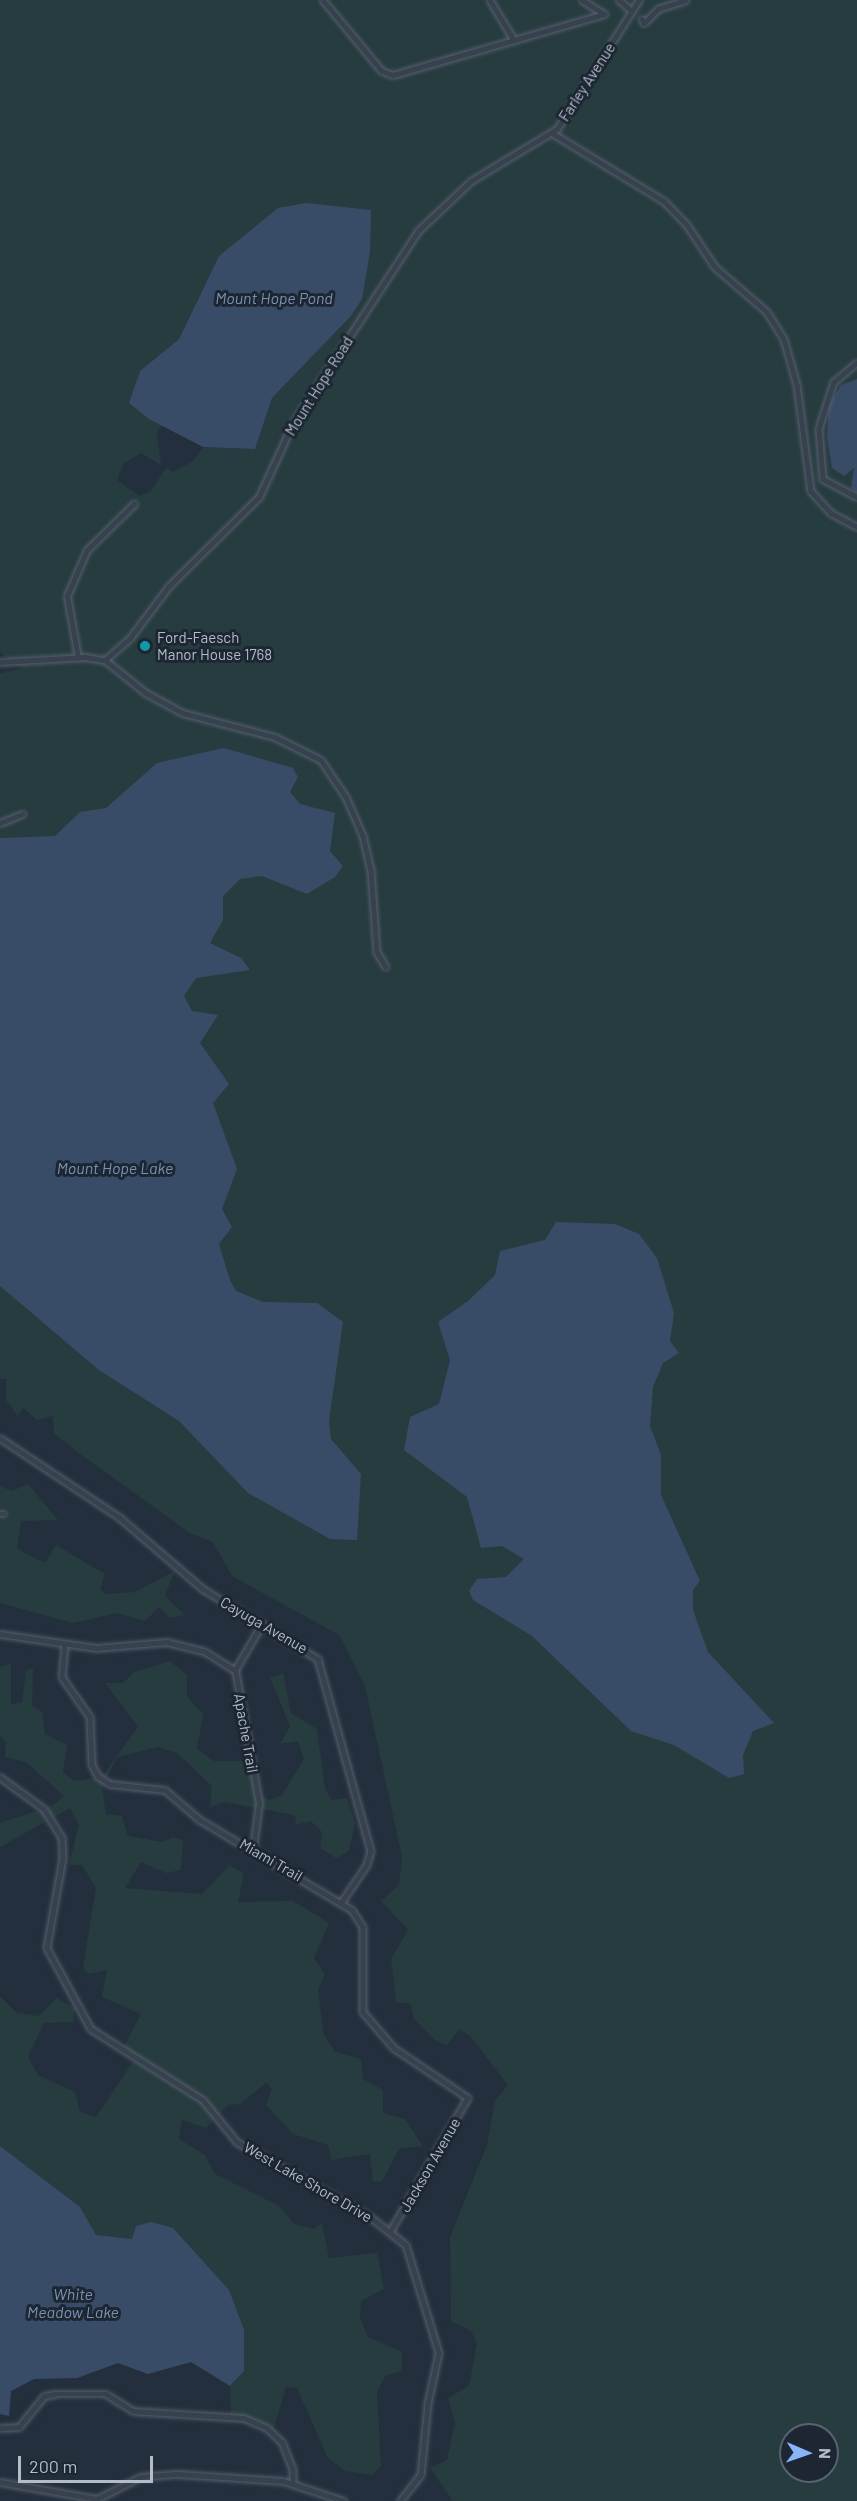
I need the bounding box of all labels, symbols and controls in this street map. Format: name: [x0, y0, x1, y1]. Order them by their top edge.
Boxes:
street label: Farley Avenue: [555, 39, 619, 125]
water label: Mount Hope Pond: [215, 288, 333, 308]
street label: Mount Hope Road: [281, 333, 357, 439]
place label: Ford-Faesch Manor House 1768: [157, 628, 272, 663]
marker: Ford-Faesch Manor House 1768: [138, 639, 152, 653]
water label: Mount Hope Lake: [57, 1158, 173, 1178]
street label: Cayuga Avenue: [217, 1593, 311, 1657]
street label: Apache Trail: [230, 1692, 262, 1774]
street label: Miami Trail: [236, 1835, 306, 1885]
street label: Jackson Avenue: [396, 2115, 464, 2215]
street label: West Lake Shore Drive: [241, 2138, 375, 2226]
water label: White Meadow Lake: [27, 2284, 119, 2322]
north arrow: [779, 2423, 839, 2483]
scale bar: [21, 2444, 156, 2482]
text: N: [816, 2448, 835, 2459]
text: 200 m: [29, 2455, 77, 2477]

